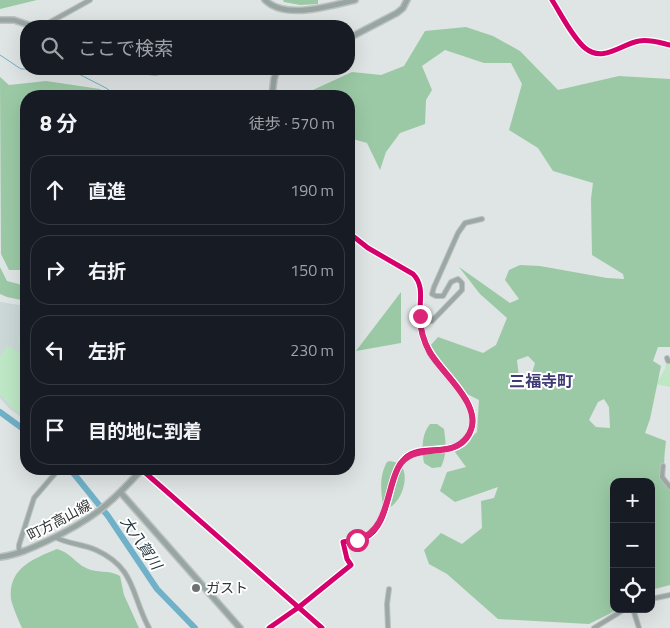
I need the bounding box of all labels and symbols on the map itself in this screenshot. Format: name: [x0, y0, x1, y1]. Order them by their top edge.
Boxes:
route end: [409, 305, 432, 328]
district label: 三福寺町: [509, 369, 573, 393]
street label: 町方高山線: [23, 494, 95, 545]
water label: 大八賀川: [115, 511, 169, 576]
route start: [346, 529, 369, 552]
place label: ガスト: [206, 577, 248, 598]
marker: ガスト: [190, 582, 202, 594]

